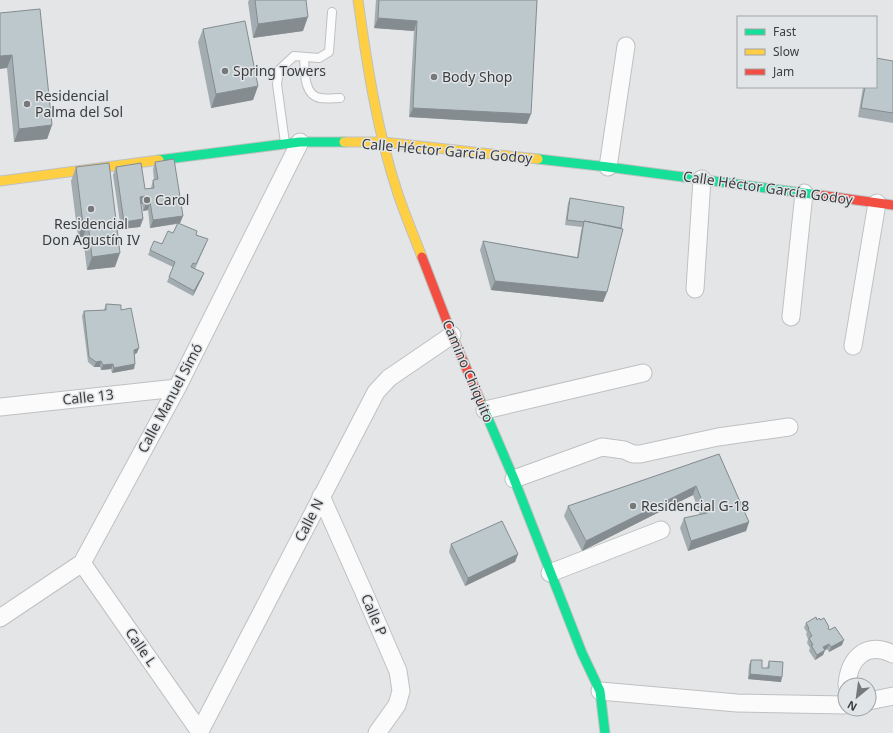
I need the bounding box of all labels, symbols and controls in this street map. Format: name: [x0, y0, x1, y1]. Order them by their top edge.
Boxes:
legend: [737, 16, 877, 88]
text: Fast: [773, 23, 797, 40]
text: Slow: [773, 43, 800, 60]
place label: Spring Towers: [233, 61, 326, 80]
text: Jam: [772, 63, 794, 80]
marker: Spring Towers: [220, 66, 230, 76]
place label: Body Shop: [442, 67, 512, 86]
marker: Body Shop: [429, 72, 439, 82]
place label: Residencial Palma del Sol: [35, 86, 123, 121]
marker: Residencial Palma del Sol: [22, 99, 32, 109]
street label: Calle Héctor García Godoy: [361, 134, 534, 168]
street label: Calle Héctor García Godoy: [682, 166, 855, 209]
place label: Carol: [155, 190, 189, 209]
marker: Carol: [142, 195, 152, 205]
marker: Residencial Don Agustín IV: [86, 204, 96, 214]
place label: Residencial Don Agustín IV: [42, 214, 141, 249]
street label: Camino Chiquito: [438, 317, 499, 425]
street label: Calle Manuel Simó: [133, 340, 206, 456]
street label: Calle 13: [61, 384, 115, 409]
street label: Calle N: [290, 495, 327, 545]
place label: Residencial G-18: [641, 496, 749, 515]
marker: Residencial G-18: [628, 501, 638, 511]
street label: Calle P: [357, 591, 392, 639]
street label: Calle L: [121, 624, 161, 670]
north arrow: [837, 677, 877, 717]
text: N: [844, 697, 859, 715]

